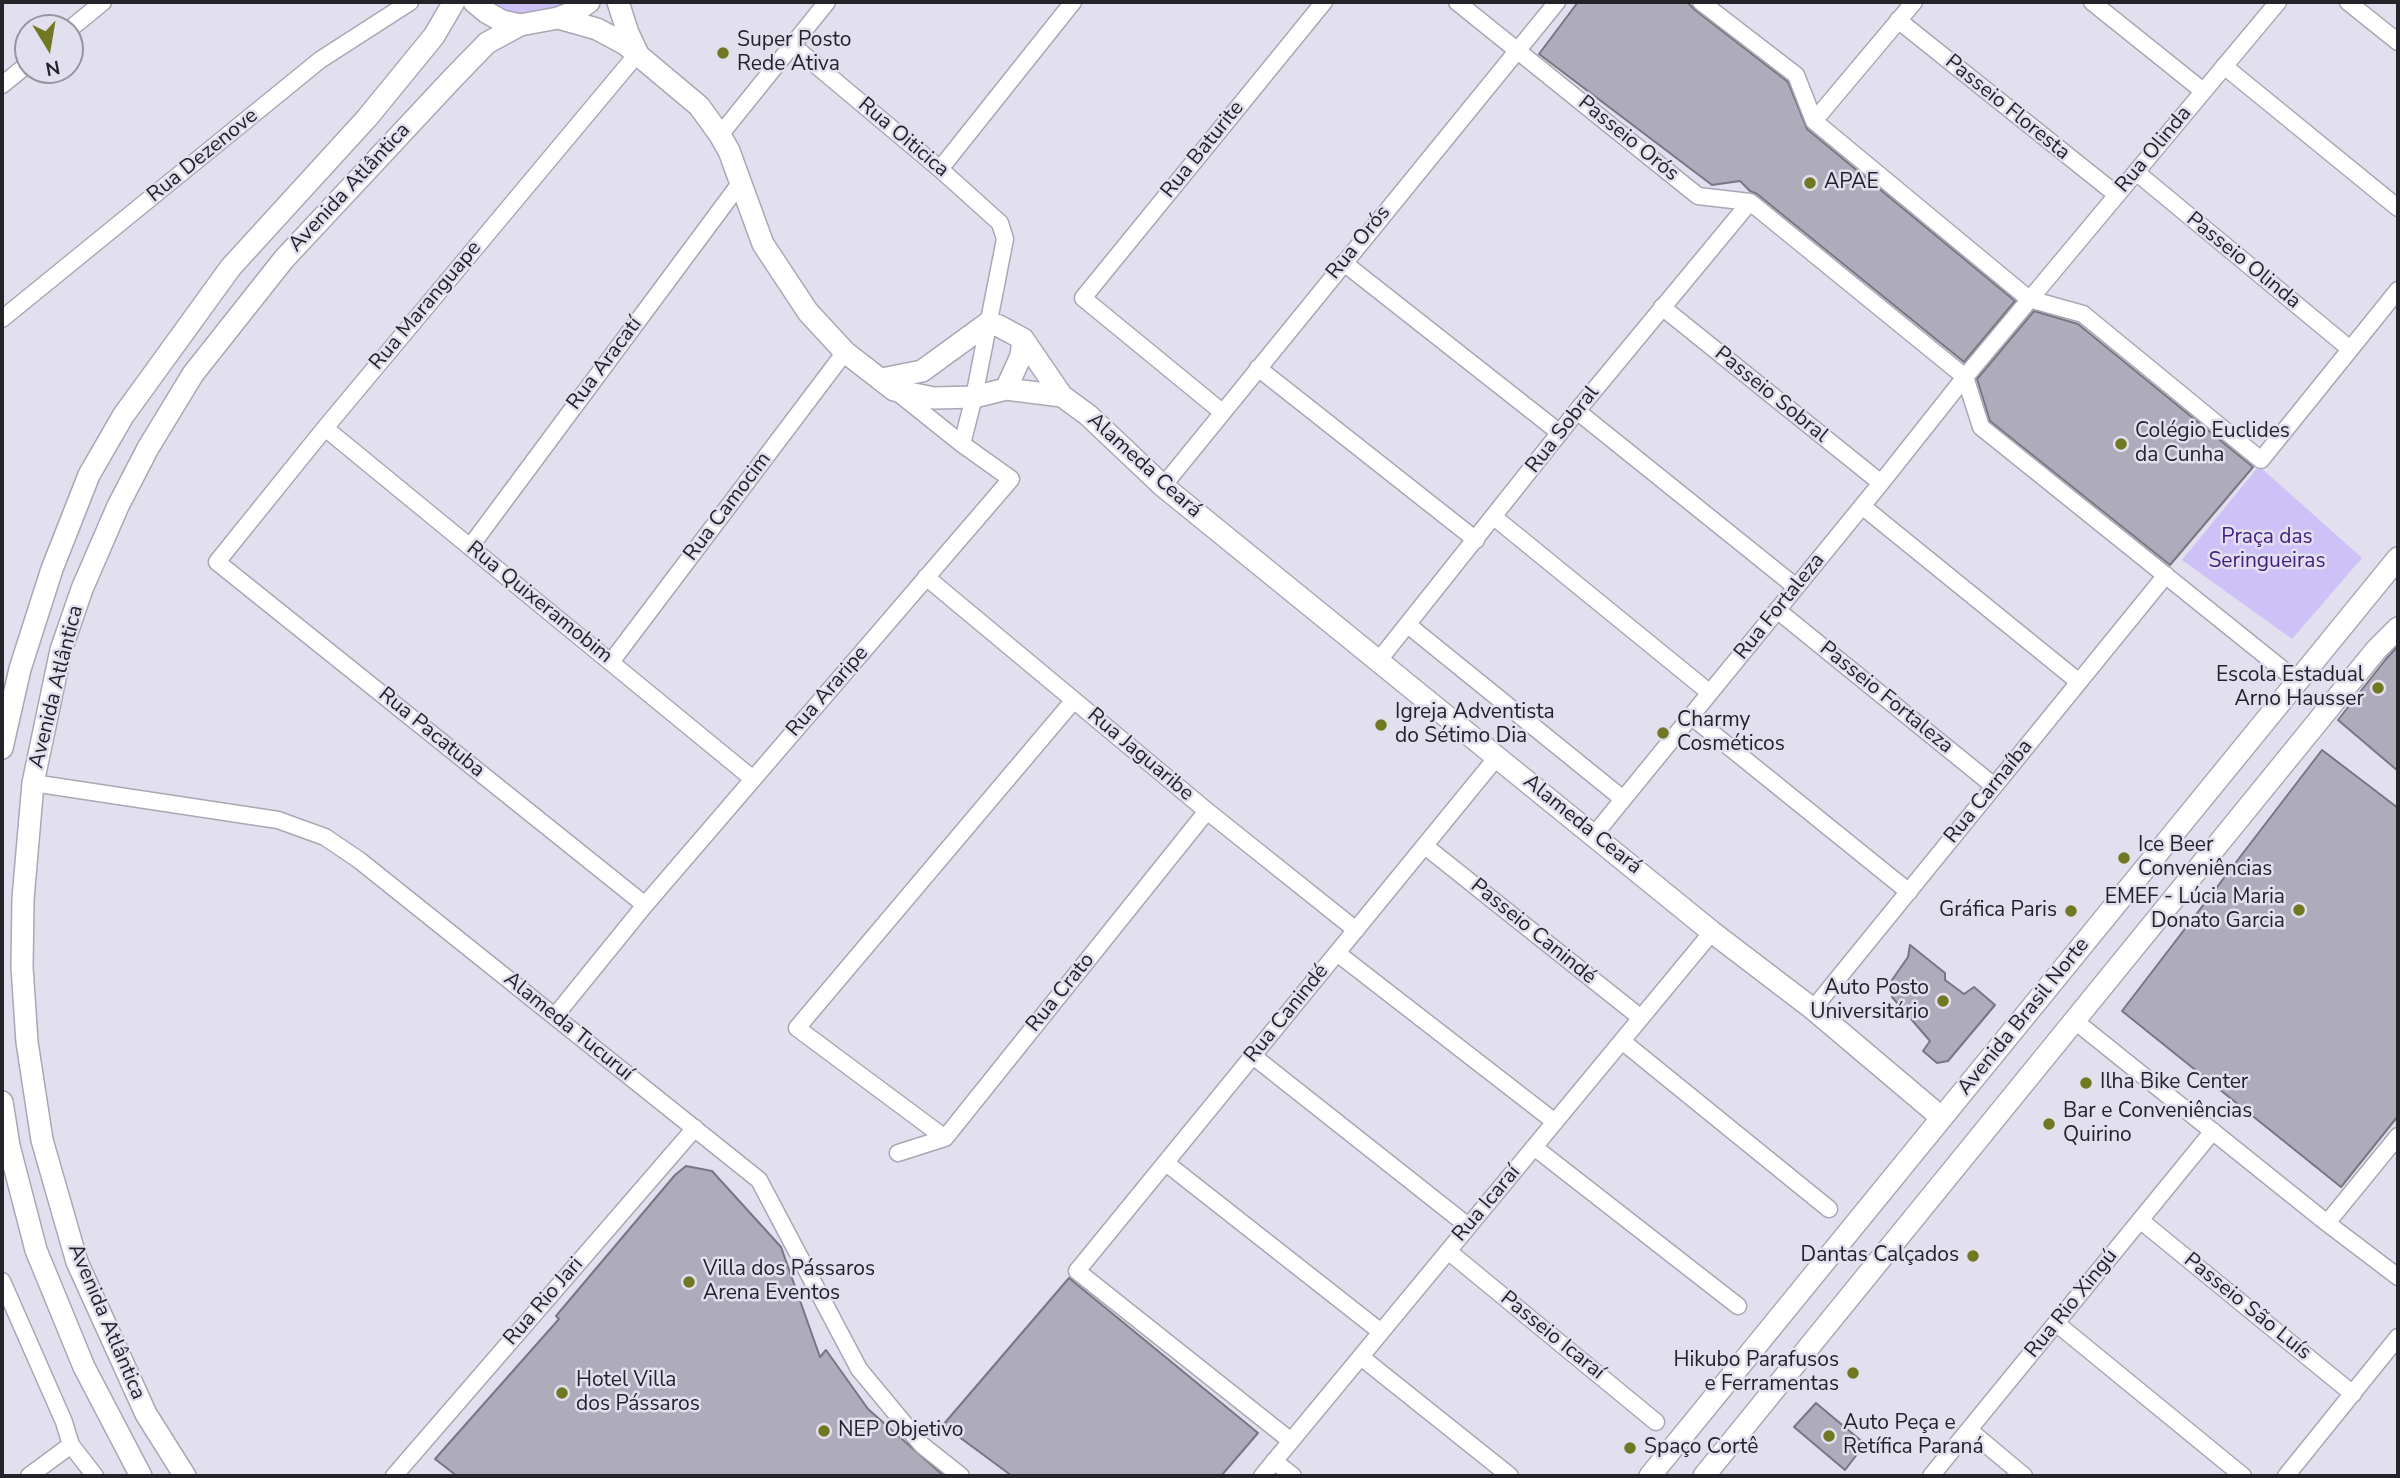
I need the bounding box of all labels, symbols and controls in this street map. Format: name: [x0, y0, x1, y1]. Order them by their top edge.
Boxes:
north arrow: [14, 14, 84, 84]
place label: Super Posto Rede Ativa: [737, 28, 851, 78]
marker: Super Posto Rede Ativa: [715, 45, 731, 61]
street label: Passeio Floresta: [1939, 50, 2075, 166]
text: N: [43, 54, 62, 82]
street label: Passeio Orós: [1572, 91, 1684, 187]
street label: Rua Oiticica: [852, 93, 954, 183]
street label: Rua Baturite: [1156, 96, 1250, 204]
street label: Rua Olinda: [2111, 102, 2197, 198]
street label: Rua Dezenove: [143, 104, 263, 208]
street label: Avenida Atlântica: [284, 118, 416, 258]
place label: APAE: [1824, 170, 1879, 196]
marker: APAE: [1802, 175, 1818, 191]
street label: Rua Orós: [1322, 201, 1396, 285]
street label: Passeio Olinda: [2181, 207, 2305, 315]
street label: Rua Maranguape: [365, 236, 487, 376]
street label: Rua Aracatí: [562, 313, 648, 415]
street label: Passeio Sobral: [1709, 342, 1833, 448]
street label: Rua Sobral: [1521, 381, 1605, 479]
street label: Alameda Ceará: [1082, 408, 1206, 524]
place label: Colégio Euclides da Cunha: [2135, 419, 2290, 469]
marker: Colégio Euclides da Cunha: [2113, 436, 2129, 452]
street label: Rua Camocim: [679, 448, 777, 566]
park label: Praça das Seringueiras: [2208, 525, 2326, 575]
street label: Rua Quixeramobim: [461, 536, 617, 670]
street label: Rua Fortaleza: [1729, 549, 1831, 665]
street label: Avenida Atlântica: [25, 603, 89, 771]
street label: Passeio Fortaleza: [1814, 636, 1958, 760]
street label: Rua Araripe: [782, 641, 874, 743]
place label: Escola Estadual Arno Hausser: [2216, 663, 2364, 713]
marker: Escola Estadual Arno Hausser: [2370, 680, 2386, 696]
street label: Rua Pacatuba: [373, 682, 489, 784]
place label: Igreja Adventista do Sétimo Dia: [1395, 700, 1555, 750]
street label: Rua Jaguaribe: [1082, 703, 1198, 807]
place label: Charmy Cosméticos: [1677, 708, 1785, 758]
marker: Igreja Adventista do Sétimo Dia: [1373, 717, 1389, 733]
marker: Charmy Cosméticos: [1655, 725, 1671, 741]
street label: Rua Carnaíba: [1939, 735, 2039, 849]
street label: Alameda Ceará: [1518, 770, 1646, 880]
place label: Ice Beer Conveniências: [2138, 833, 2272, 883]
marker: Ice Beer Conveniências: [2116, 850, 2132, 866]
street label: Passeio Canindé: [1465, 874, 1601, 990]
place label: EMEF - Lúcia Maria Donato Garcia: [2105, 885, 2285, 935]
place label: Gráfica Paris: [1939, 898, 2057, 924]
marker: EMEF - Lúcia Maria Donato Garcia: [2291, 902, 2307, 918]
marker: Gráfica Paris: [2063, 903, 2079, 919]
street label: Avenida Brasil Norte: [1953, 933, 2095, 1101]
street label: Rua Crato: [1022, 949, 1100, 1037]
street label: Rua Canindé: [1240, 960, 1334, 1068]
street label: Alameda Tucuruí: [498, 967, 638, 1087]
place label: Auto Posto Universitário: [1810, 976, 1929, 1026]
marker: Auto Posto Universitário: [1935, 993, 1951, 1009]
place label: Ilha Bike Center: [2100, 1070, 2248, 1096]
marker: Ilha Bike Center: [2078, 1075, 2094, 1091]
place label: Bar e Conveniências Quirino: [2063, 1099, 2252, 1149]
marker: Bar e Conveniências Quirino: [2041, 1116, 2057, 1132]
street label: Rua Icaraí: [1448, 1161, 1526, 1247]
street label: Avenida Atlântica: [62, 1240, 150, 1404]
place label: Dantas Calçados: [1801, 1243, 1959, 1269]
street label: Rua Rio Xingú: [2020, 1244, 2124, 1364]
marker: Dantas Calçados: [1965, 1248, 1981, 1264]
street label: Passeio São Luís: [2178, 1248, 2316, 1366]
street label: Rua Rio Jari: [499, 1253, 589, 1351]
place label: Villa dos Pássaros Arena Eventos: [703, 1257, 875, 1307]
marker: Villa dos Pássaros Arena Eventos: [681, 1274, 697, 1290]
street label: Passeio Icaraí: [1495, 1286, 1609, 1386]
place label: Hikubo Parafusos e Ferramentas: [1673, 1348, 1839, 1398]
marker: Hikubo Parafusos e Ferramentas: [1845, 1365, 1861, 1381]
place label: Hotel Villa dos Pássaros: [576, 1368, 700, 1418]
marker: Hotel Villa dos Pássaros: [554, 1385, 570, 1401]
place label: Auto Peça e Retífica Paraná: [1843, 1411, 1984, 1461]
place label: NEP Objetivo: [838, 1418, 964, 1444]
marker: NEP Objetivo: [816, 1423, 832, 1439]
marker: Auto Peça e Retífica Paraná: [1821, 1428, 1837, 1444]
place label: Spaço Cortê: [1644, 1435, 1758, 1461]
marker: Spaço Cortê: [1622, 1440, 1638, 1456]

